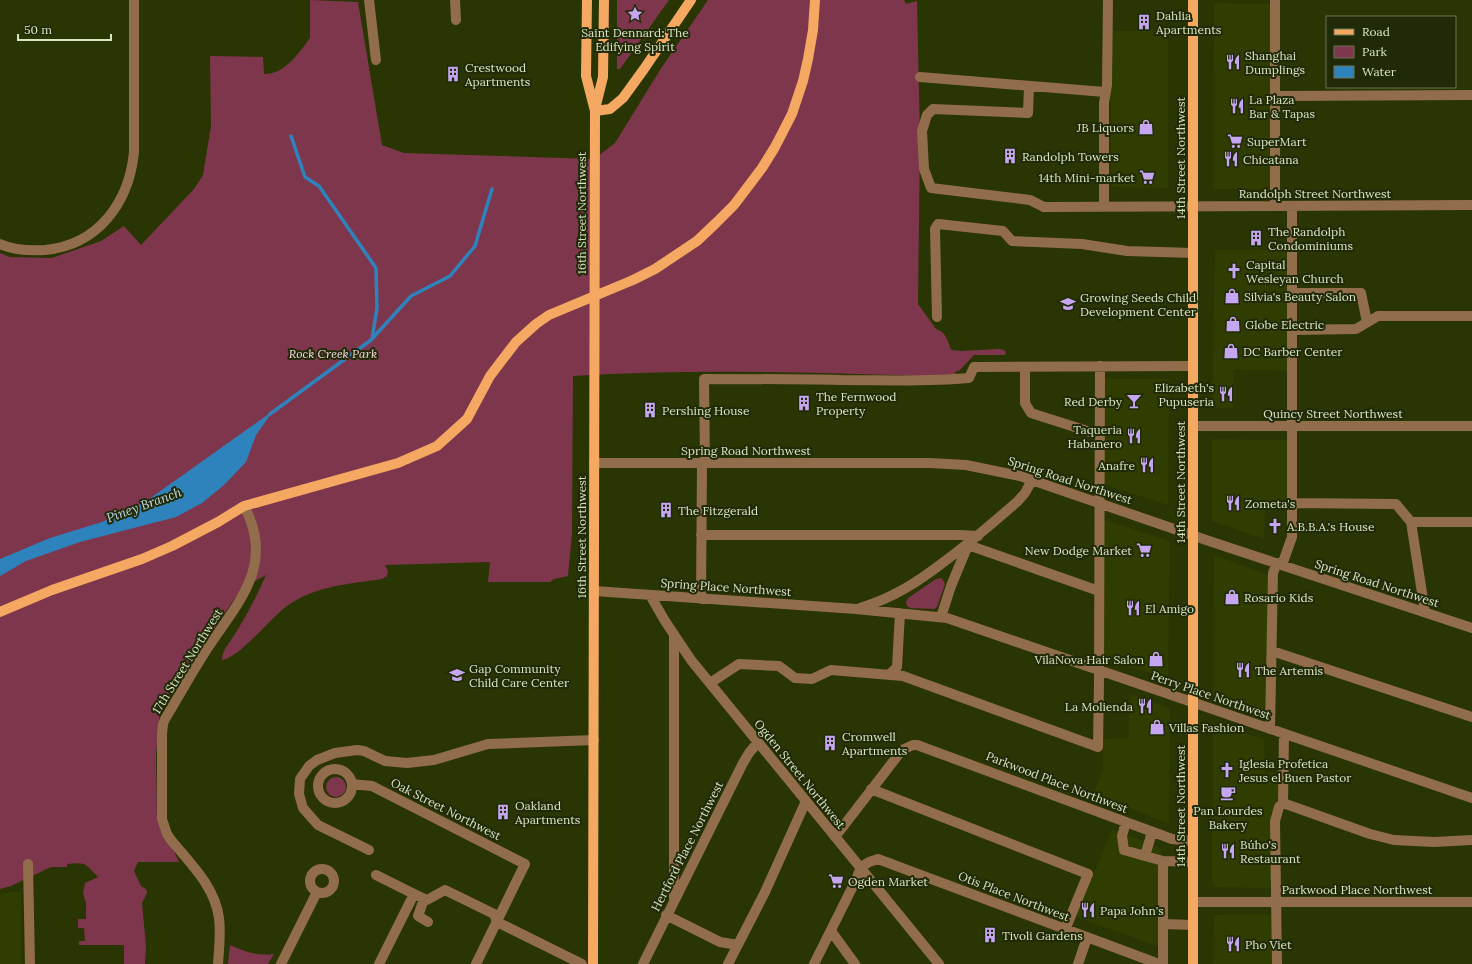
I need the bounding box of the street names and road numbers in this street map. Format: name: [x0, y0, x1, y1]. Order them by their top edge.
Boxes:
street label: 14th Street Northwest: [1173, 96, 1188, 219]
street label: 16th Street Northwest: [574, 151, 589, 274]
street label: Randolph Street Northwest: [1239, 186, 1392, 201]
street label: Quincy Street Northwest: [1263, 406, 1403, 421]
street label: 14th Street Northwest: [1173, 420, 1188, 543]
street label: Spring Road Northwest: [681, 443, 811, 458]
street label: Spring Road Northwest: [1006, 453, 1134, 507]
street label: 16th Street Northwest: [574, 475, 589, 598]
street label: Spring Road Northwest: [1313, 556, 1441, 610]
street label: Spring Place Northwest: [660, 575, 792, 599]
street label: 17th Street Northwest: [148, 605, 226, 716]
street label: Perry Place Northwest: [1149, 667, 1273, 723]
street label: Ogden Street Northwest: [751, 716, 849, 832]
street label: 14th Street Northwest: [1173, 744, 1188, 867]
street label: Parkwood Place Northwest: [984, 748, 1130, 816]
street label: Oak Street Northwest: [388, 775, 504, 843]
street label: Hertford Place Northwest: [648, 778, 727, 914]
street label: Otis Place Northwest: [956, 868, 1072, 924]
street label: Parkwood Place Northwest: [1282, 882, 1433, 897]

